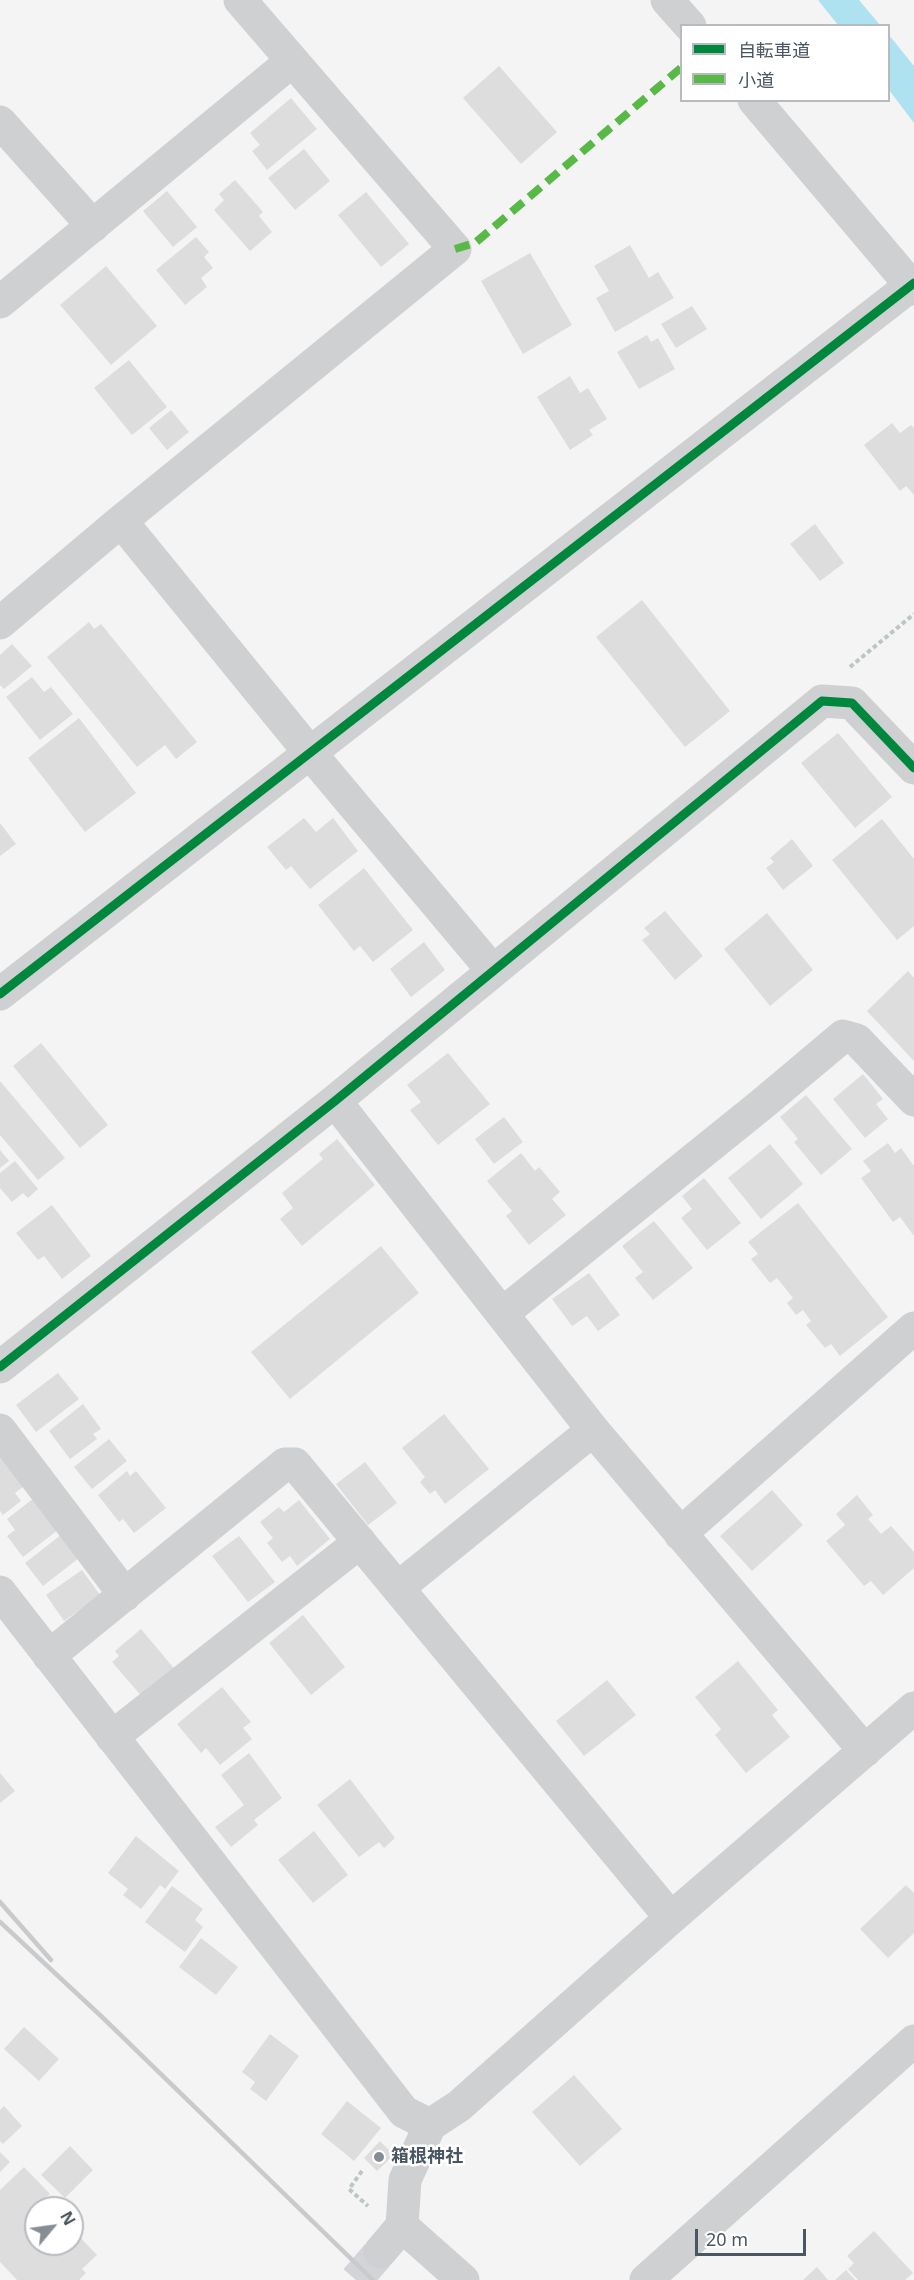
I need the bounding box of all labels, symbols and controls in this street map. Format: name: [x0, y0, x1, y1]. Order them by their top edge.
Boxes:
legend: [680, 24, 890, 102]
text: 自転車道: [738, 38, 810, 62]
text: 小道: [738, 68, 774, 92]
place label: 箱根神社: [391, 2146, 463, 2168]
marker: 箱根神社: [372, 2150, 386, 2164]
north arrow: [24, 2196, 84, 2256]
text: N: [55, 2207, 81, 2229]
scale bar: [698, 2217, 809, 2255]
text: 20 m: [706, 2227, 748, 2251]

